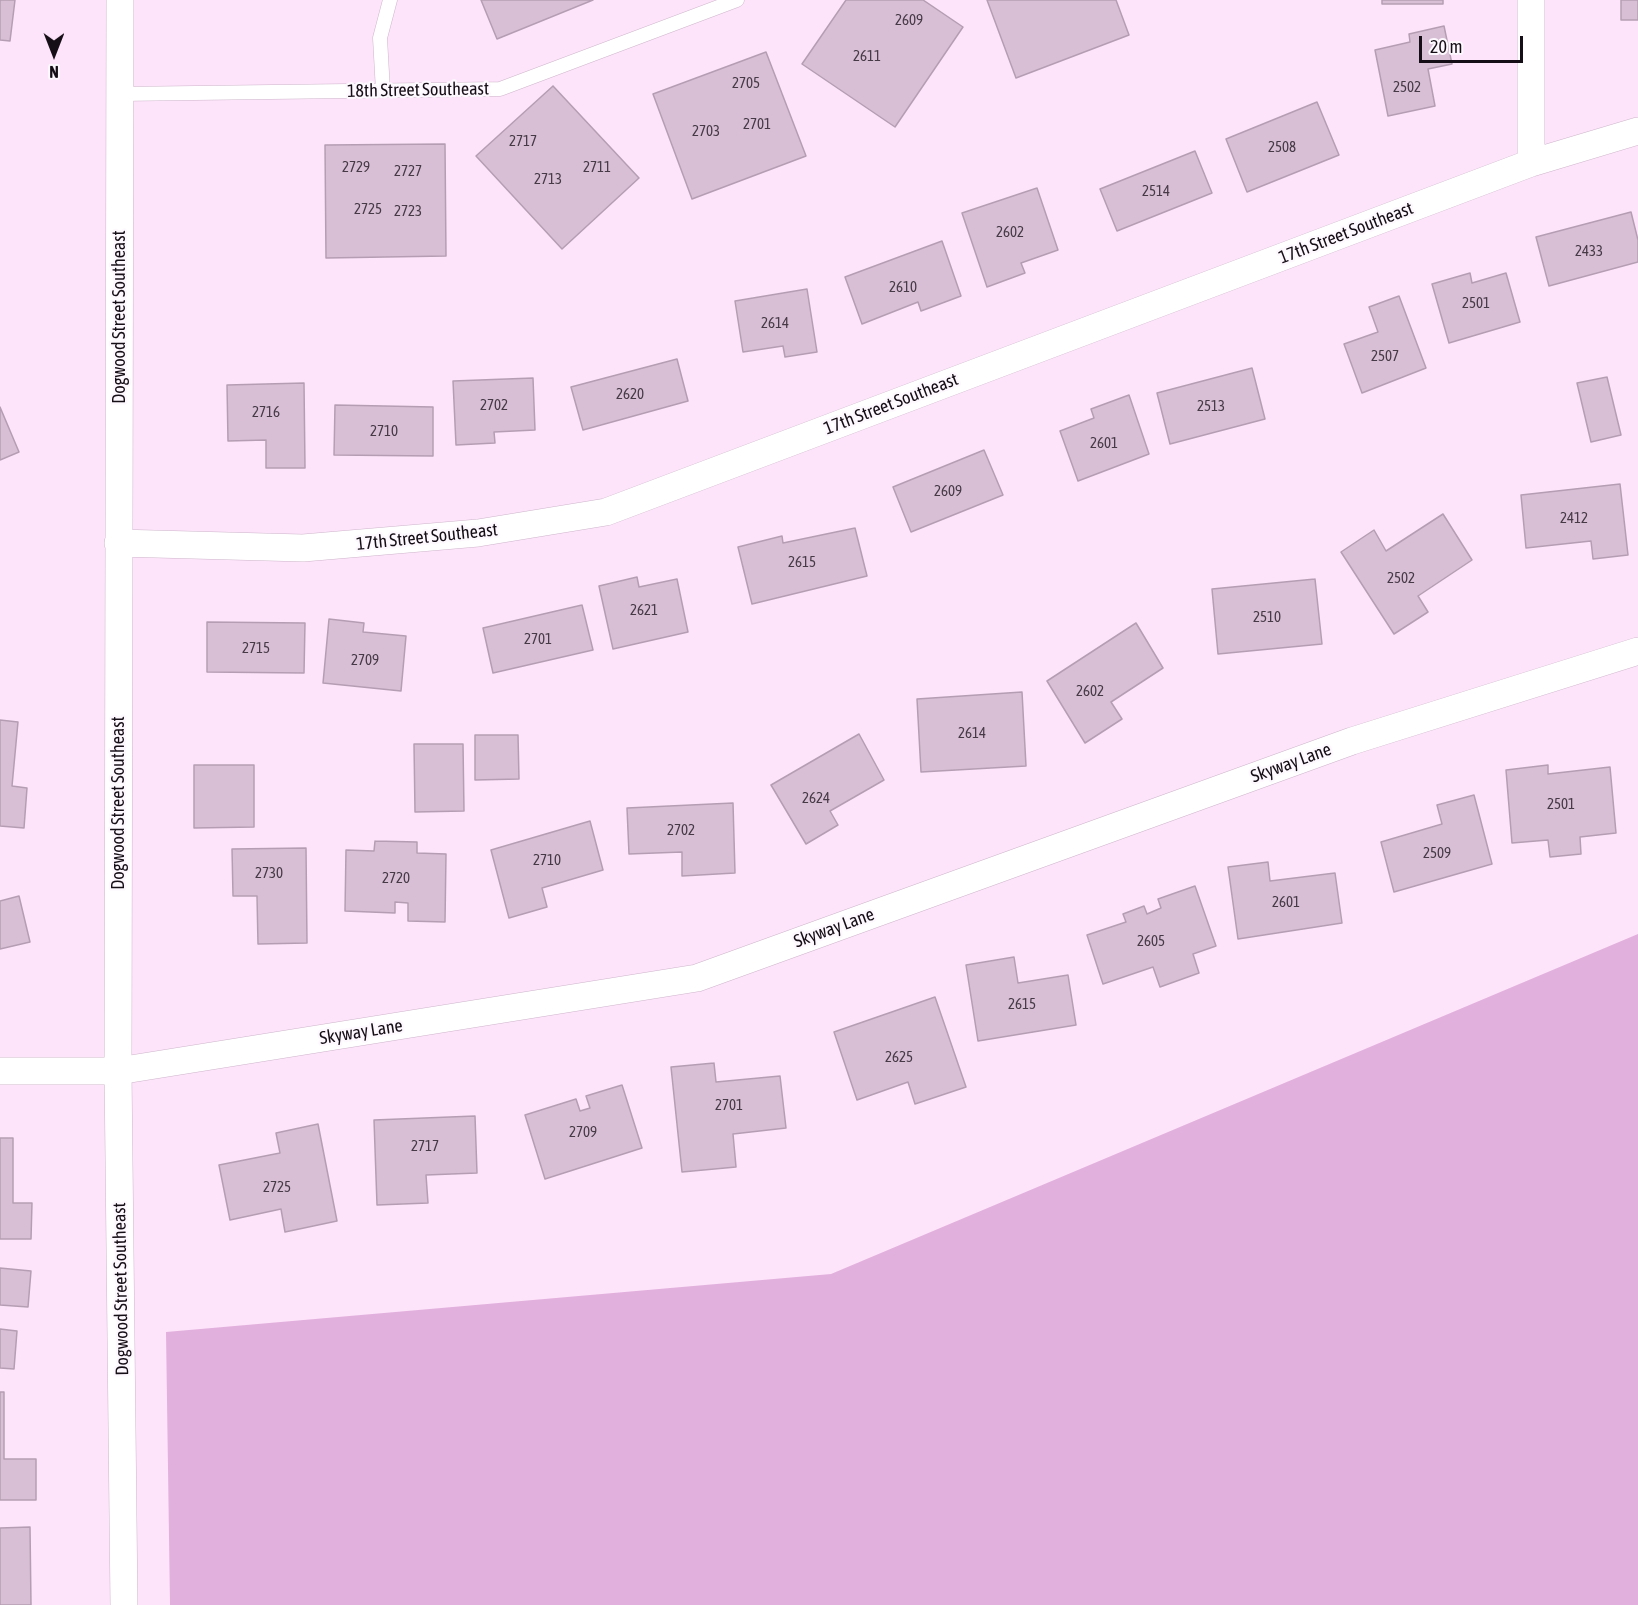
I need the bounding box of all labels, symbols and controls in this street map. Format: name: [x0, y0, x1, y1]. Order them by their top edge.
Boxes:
house number: 2609: [895, 11, 923, 29]
north arrow: [24, 24, 84, 84]
scale bar: [1422, 24, 1526, 62]
text: 20 m: [1430, 36, 1462, 57]
house number: 2611: [853, 47, 881, 65]
text: N: [49, 63, 59, 81]
house number: 2705: [732, 74, 760, 92]
street label: 18th Street Southeast: [347, 78, 489, 102]
house number: 2502: [1393, 78, 1421, 96]
house number: 2701: [743, 115, 771, 133]
house number: 2703: [692, 122, 720, 140]
house number: 2717: [509, 132, 537, 150]
house number: 2508: [1268, 138, 1296, 156]
house number: 2729: [342, 158, 370, 176]
house number: 2711: [583, 158, 611, 176]
house number: 2727: [394, 162, 422, 180]
house number: 2713: [534, 170, 562, 188]
house number: 2514: [1142, 182, 1170, 200]
street label: 17th Street Southeast: [1276, 197, 1416, 269]
house number: 2725: [354, 200, 382, 218]
house number: 2723: [394, 202, 422, 220]
house number: 2602: [996, 223, 1024, 241]
street label: Dogwood Street Southeast: [108, 230, 130, 404]
house number: 2433: [1575, 242, 1603, 260]
house number: 2610: [889, 278, 917, 296]
house number: 2501: [1462, 294, 1490, 312]
house number: 2614: [761, 314, 789, 332]
house number: 2507: [1371, 347, 1399, 365]
street label: 17th Street Southeast: [821, 368, 961, 440]
house number: 2620: [616, 385, 644, 403]
house number: 2702: [480, 396, 508, 414]
house number: 2513: [1197, 397, 1225, 415]
house number: 2716: [252, 403, 280, 421]
house number: 2710: [370, 422, 398, 440]
house number: 2601: [1090, 434, 1118, 452]
house number: 2609: [934, 482, 962, 500]
house number: 2412: [1560, 509, 1588, 527]
street label: 17th Street Southeast: [355, 519, 499, 555]
house number: 2615: [788, 553, 816, 571]
house number: 2502: [1387, 569, 1415, 587]
house number: 2621: [630, 601, 658, 619]
house number: 2510: [1253, 608, 1281, 626]
house number: 2701: [524, 630, 552, 648]
house number: 2715: [242, 639, 270, 657]
house number: 2709: [351, 651, 379, 669]
house number: 2602: [1076, 682, 1104, 700]
street label: Dogwood Street Southeast: [107, 716, 129, 890]
house number: 2614: [958, 724, 986, 742]
street label: Skyway Lane: [1248, 738, 1334, 788]
house number: 2624: [802, 789, 830, 807]
house number: 2501: [1547, 795, 1575, 813]
house number: 2702: [667, 821, 695, 839]
house number: 2509: [1423, 844, 1451, 862]
house number: 2710: [533, 851, 561, 869]
house number: 2730: [255, 864, 283, 882]
house number: 2720: [382, 869, 410, 887]
house number: 2601: [1272, 893, 1300, 911]
street label: Skyway Lane: [791, 903, 877, 953]
house number: 2605: [1137, 932, 1165, 950]
house number: 2615: [1008, 995, 1036, 1013]
street label: Skyway Lane: [318, 1015, 404, 1049]
house number: 2625: [885, 1048, 913, 1066]
house number: 2701: [715, 1096, 743, 1114]
house number: 2709: [569, 1123, 597, 1141]
house number: 2717: [411, 1137, 439, 1155]
house number: 2725: [263, 1178, 291, 1196]
street label: Dogwood Street Southeast: [109, 1202, 133, 1376]

